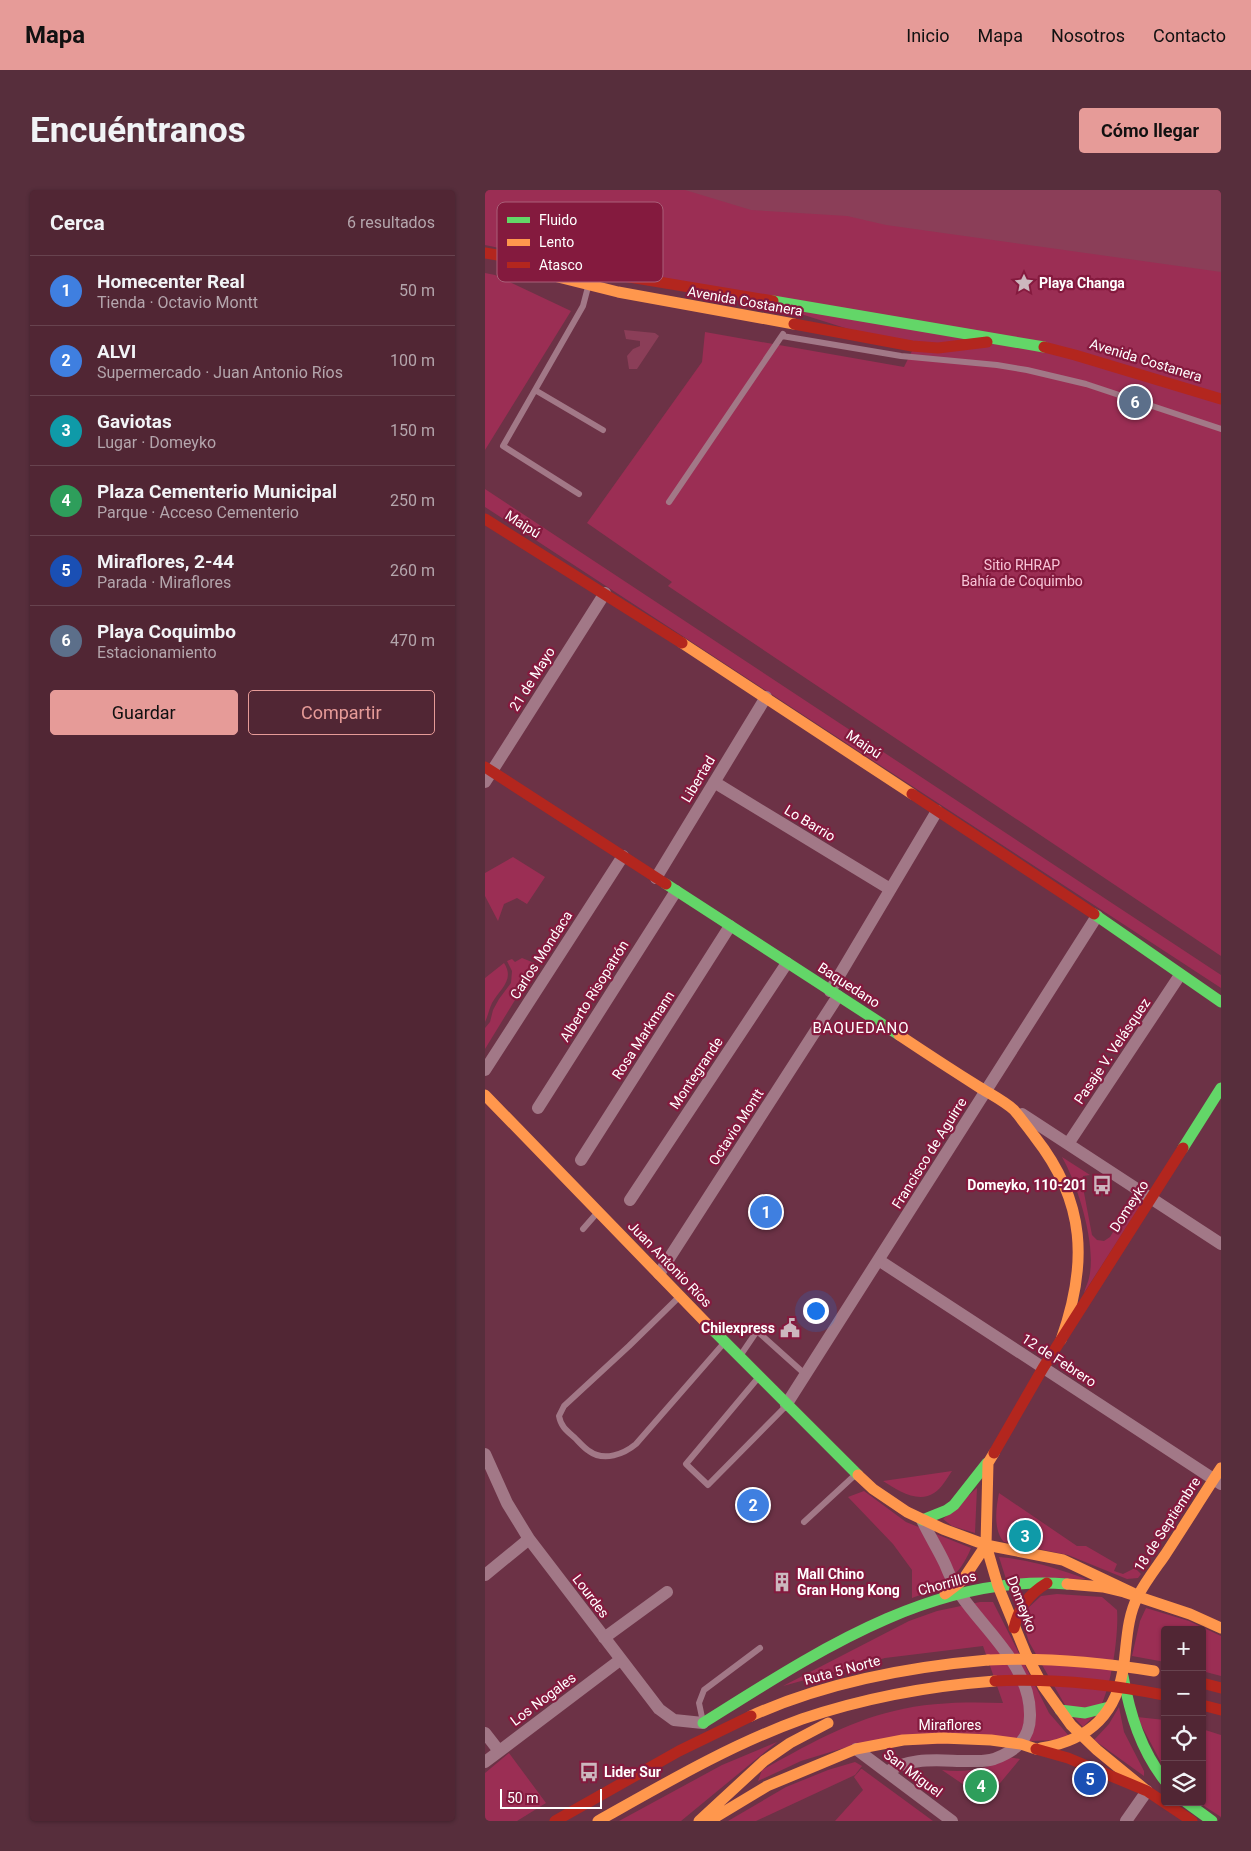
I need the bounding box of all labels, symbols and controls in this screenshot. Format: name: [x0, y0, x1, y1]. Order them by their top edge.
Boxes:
text: Mapa: [25, 21, 85, 49]
text: Inicio: [906, 25, 950, 46]
text: Mapa: [978, 25, 1023, 46]
text: Nosotros: [1051, 25, 1125, 46]
text: Contacto: [1153, 25, 1226, 46]
button: Cómo llegar: [1079, 108, 1221, 153]
text: Encuéntranos: [30, 110, 246, 151]
legend: [497, 202, 663, 282]
text: Cerca: [50, 211, 105, 235]
text: Fluido: [539, 212, 577, 228]
text: 6 resultados: [347, 213, 435, 232]
text: Lento: [539, 234, 574, 250]
text: Atasco: [539, 257, 583, 273]
text: Homecenter Real: [97, 270, 245, 293]
place icon: Playa Changa: [1013, 272, 1035, 294]
place label: Playa Changa: [1039, 275, 1125, 291]
text: 1: [61, 281, 71, 300]
text: 50 m: [399, 281, 435, 300]
street label: Avenida Costanera: [686, 283, 804, 319]
text: Tienda · Octavio Montt: [97, 293, 258, 312]
street label: Avenida Costanera: [1088, 335, 1204, 385]
text: ALVI: [97, 340, 136, 363]
text: 2: [61, 351, 71, 370]
text: 100 m: [390, 351, 435, 370]
text: Supermercado · Juan Antonio Ríos: [97, 363, 343, 382]
pin: 6: [1119, 383, 1151, 421]
text: Gaviotas: [97, 410, 172, 433]
text: 3: [61, 421, 71, 440]
text: 150 m: [390, 421, 435, 440]
text: Lugar · Domeyko: [97, 433, 216, 452]
text: Plaza Cementerio Municipal: [97, 480, 337, 503]
text: 4: [61, 491, 71, 510]
text: 250 m: [390, 491, 435, 510]
text: Parque · Acceso Cementerio: [97, 503, 299, 522]
street label: Maipú: [502, 507, 544, 541]
text: Miraflores, 2-44: [97, 550, 234, 573]
park label: Sitio RHRAP Bahía de Coquimbo: [961, 557, 1083, 589]
text: 5: [61, 561, 71, 580]
text: 260 m: [390, 561, 435, 580]
text: Parada · Miraflores: [97, 573, 231, 592]
text: Playa Coquimbo: [97, 620, 236, 643]
text: 6: [61, 631, 71, 650]
text: 470 m: [390, 631, 435, 650]
text: Estacionamiento: [97, 643, 217, 662]
street label: 21 de Mayo: [506, 644, 558, 714]
button: Guardar: [50, 690, 238, 735]
button: Compartir: [248, 690, 435, 735]
street label: Maipú: [843, 727, 885, 761]
street label: Libertad: [678, 753, 718, 805]
street label: Lo Barrio: [782, 802, 838, 844]
street label: Carlos Mondaca: [507, 908, 575, 1002]
street label: Alberto Risopatrón: [556, 937, 632, 1045]
street label: Baquedano: [815, 959, 883, 1011]
street label: Rosa Markmann: [609, 988, 677, 1082]
street label: Pasaje V. Velásquez: [1071, 995, 1153, 1107]
district label: BAQUEDANO: [812, 1019, 910, 1037]
street label: Montegrande: [666, 1034, 726, 1112]
street label: Octavio Montt: [705, 1085, 767, 1168]
street label: Francisco de Aguirre: [888, 1095, 970, 1211]
bus stop icon: Domeyko, 110-201: [1091, 1174, 1113, 1196]
place label: Domeyko, 110-201: [967, 1177, 1087, 1193]
street label: Domeyko: [1106, 1177, 1152, 1235]
pin: 1: [750, 1193, 782, 1231]
street label: Juan Antonio Ríos: [625, 1218, 715, 1310]
your location: [803, 1298, 829, 1324]
public building icon: Chilexpress: [779, 1317, 801, 1339]
place label: Chilexpress: [701, 1320, 775, 1336]
street label: 12 de Febrero: [1019, 1330, 1099, 1390]
street label: 18 de Septiembre: [1131, 1474, 1203, 1574]
pin: 2: [737, 1486, 769, 1524]
pin: 3: [1009, 1517, 1041, 1555]
place label: Mall Chino Gran Hong Kong: [797, 1566, 900, 1598]
street label: Chorrillos: [916, 1568, 978, 1598]
street label: Lourdes: [569, 1571, 613, 1621]
building icon: Mall Chino Gran Hong Kong: [771, 1571, 793, 1593]
street label: Domeyko: [1004, 1574, 1040, 1634]
map controls: [1161, 1626, 1206, 1806]
button: +: [1161, 1626, 1206, 1671]
street label: Ruta 5 Norte: [802, 1652, 882, 1688]
street label: Los Nogales: [507, 1669, 579, 1729]
button: −: [1161, 1671, 1206, 1716]
button: locate: [1161, 1716, 1206, 1761]
street label: Miraflores: [919, 1717, 981, 1733]
street label: San Miguel: [881, 1746, 945, 1800]
pin: 5: [1074, 1760, 1106, 1798]
bus stop icon: Lider Sur: [578, 1761, 600, 1783]
button: layers: [1161, 1761, 1206, 1806]
place label: Lider Sur: [604, 1764, 661, 1780]
pin: 4: [965, 1767, 997, 1805]
scale bar: [500, 1786, 603, 1809]
text: 50 m: [507, 1790, 539, 1806]

